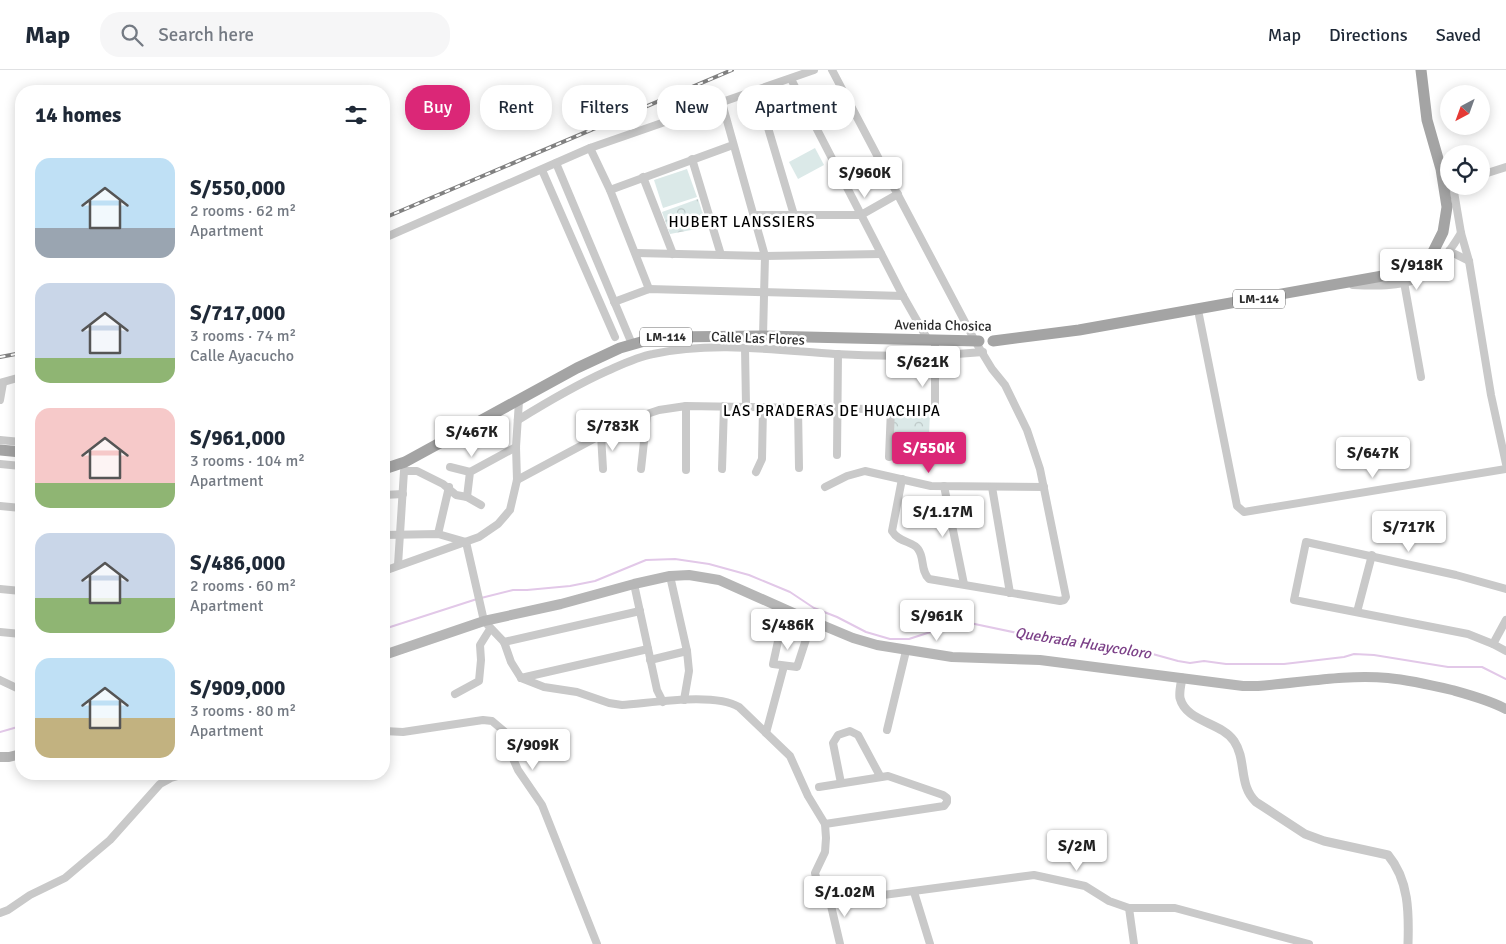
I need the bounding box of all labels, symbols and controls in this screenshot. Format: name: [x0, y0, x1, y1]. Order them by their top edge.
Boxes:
search box: [100, 12, 450, 57]
text: Map: [25, 20, 70, 50]
icon: search: [118, 21, 146, 49]
text: Search here: [158, 23, 254, 47]
text: Map: [1268, 24, 1301, 46]
text: Directions: [1329, 24, 1408, 46]
text: Saved: [1436, 24, 1481, 46]
chip: Buy: [405, 85, 470, 130]
chip: Rent: [480, 85, 552, 130]
chip: Filters: [562, 85, 647, 130]
chip: New: [657, 85, 727, 130]
chip: Apartment: [737, 85, 855, 130]
north arrow: [1440, 85, 1490, 135]
map controls: [1440, 85, 1490, 195]
icon: filters: [342, 101, 370, 129]
text: 14 homes: [35, 102, 121, 128]
button: locate: [1440, 145, 1490, 195]
pin: S/960K: [824, 156, 906, 199]
text: S/960K: [839, 163, 891, 183]
text: S/550,000: [190, 175, 285, 201]
icon: home: [75, 178, 135, 238]
text: 2 rooms · 62 m²: [190, 201, 296, 221]
district label: HUBERT LANSSIERS: [668, 213, 816, 231]
text: Apartment: [190, 221, 263, 241]
pin: S/918K: [1376, 248, 1458, 291]
text: S/918K: [1391, 255, 1443, 275]
road number: LM-114: [1233, 290, 1285, 308]
text: S/717,000: [190, 300, 285, 326]
icon: home: [75, 303, 135, 363]
street label: Avenida Chosica: [894, 316, 992, 335]
text: 3 rooms · 74 m²: [190, 326, 296, 346]
road number: LM-114: [640, 328, 692, 346]
street label: Calle Las Flores: [711, 328, 805, 349]
text: Calle Ayacucho: [190, 346, 294, 366]
pin: S/621K: [882, 346, 964, 388]
text: S/621K: [897, 352, 949, 372]
district label: LAS PRADERAS DE HUACHIPA: [723, 402, 941, 420]
pin: S/783K: [572, 410, 654, 452]
pin: S/467K: [431, 416, 513, 458]
text: S/783K: [587, 416, 639, 436]
text: S/467K: [446, 422, 498, 442]
text: S/961,000: [190, 425, 285, 451]
icon: home: [75, 428, 135, 488]
pin: S/550K: [888, 432, 970, 474]
pin: S/647K: [1332, 436, 1414, 479]
text: S/550K: [903, 438, 955, 458]
text: S/647K: [1347, 443, 1399, 463]
text: 3 rooms · 104 m²: [190, 451, 305, 471]
text: Apartment: [190, 471, 263, 491]
pin: S/1.17M: [897, 496, 989, 538]
text: S/1.17M: [913, 502, 973, 522]
pin: S/717K: [1368, 510, 1450, 553]
text: S/717K: [1383, 517, 1435, 537]
text: S/486,000: [190, 550, 285, 576]
icon: home: [75, 553, 135, 613]
text: 2 rooms · 60 m²: [190, 576, 296, 596]
text: Apartment: [190, 596, 263, 616]
pin: S/961K: [896, 600, 978, 642]
text: S/961K: [911, 606, 963, 626]
pin: S/486K: [747, 608, 829, 651]
text: S/486K: [762, 615, 814, 635]
water label: Quebrada Huaycoloro: [1014, 623, 1154, 663]
text: S/909,000: [190, 675, 285, 701]
icon: home: [75, 678, 135, 738]
text: 3 rooms · 80 m²: [190, 701, 296, 721]
text: Apartment: [190, 721, 263, 741]
pin: S/909K: [492, 728, 574, 771]
text: S/909K: [507, 735, 559, 755]
pin: S/2M: [1047, 830, 1107, 872]
text: S/2M: [1058, 836, 1096, 856]
pin: S/1.02M: [799, 876, 891, 918]
text: S/1.02M: [815, 882, 875, 902]

